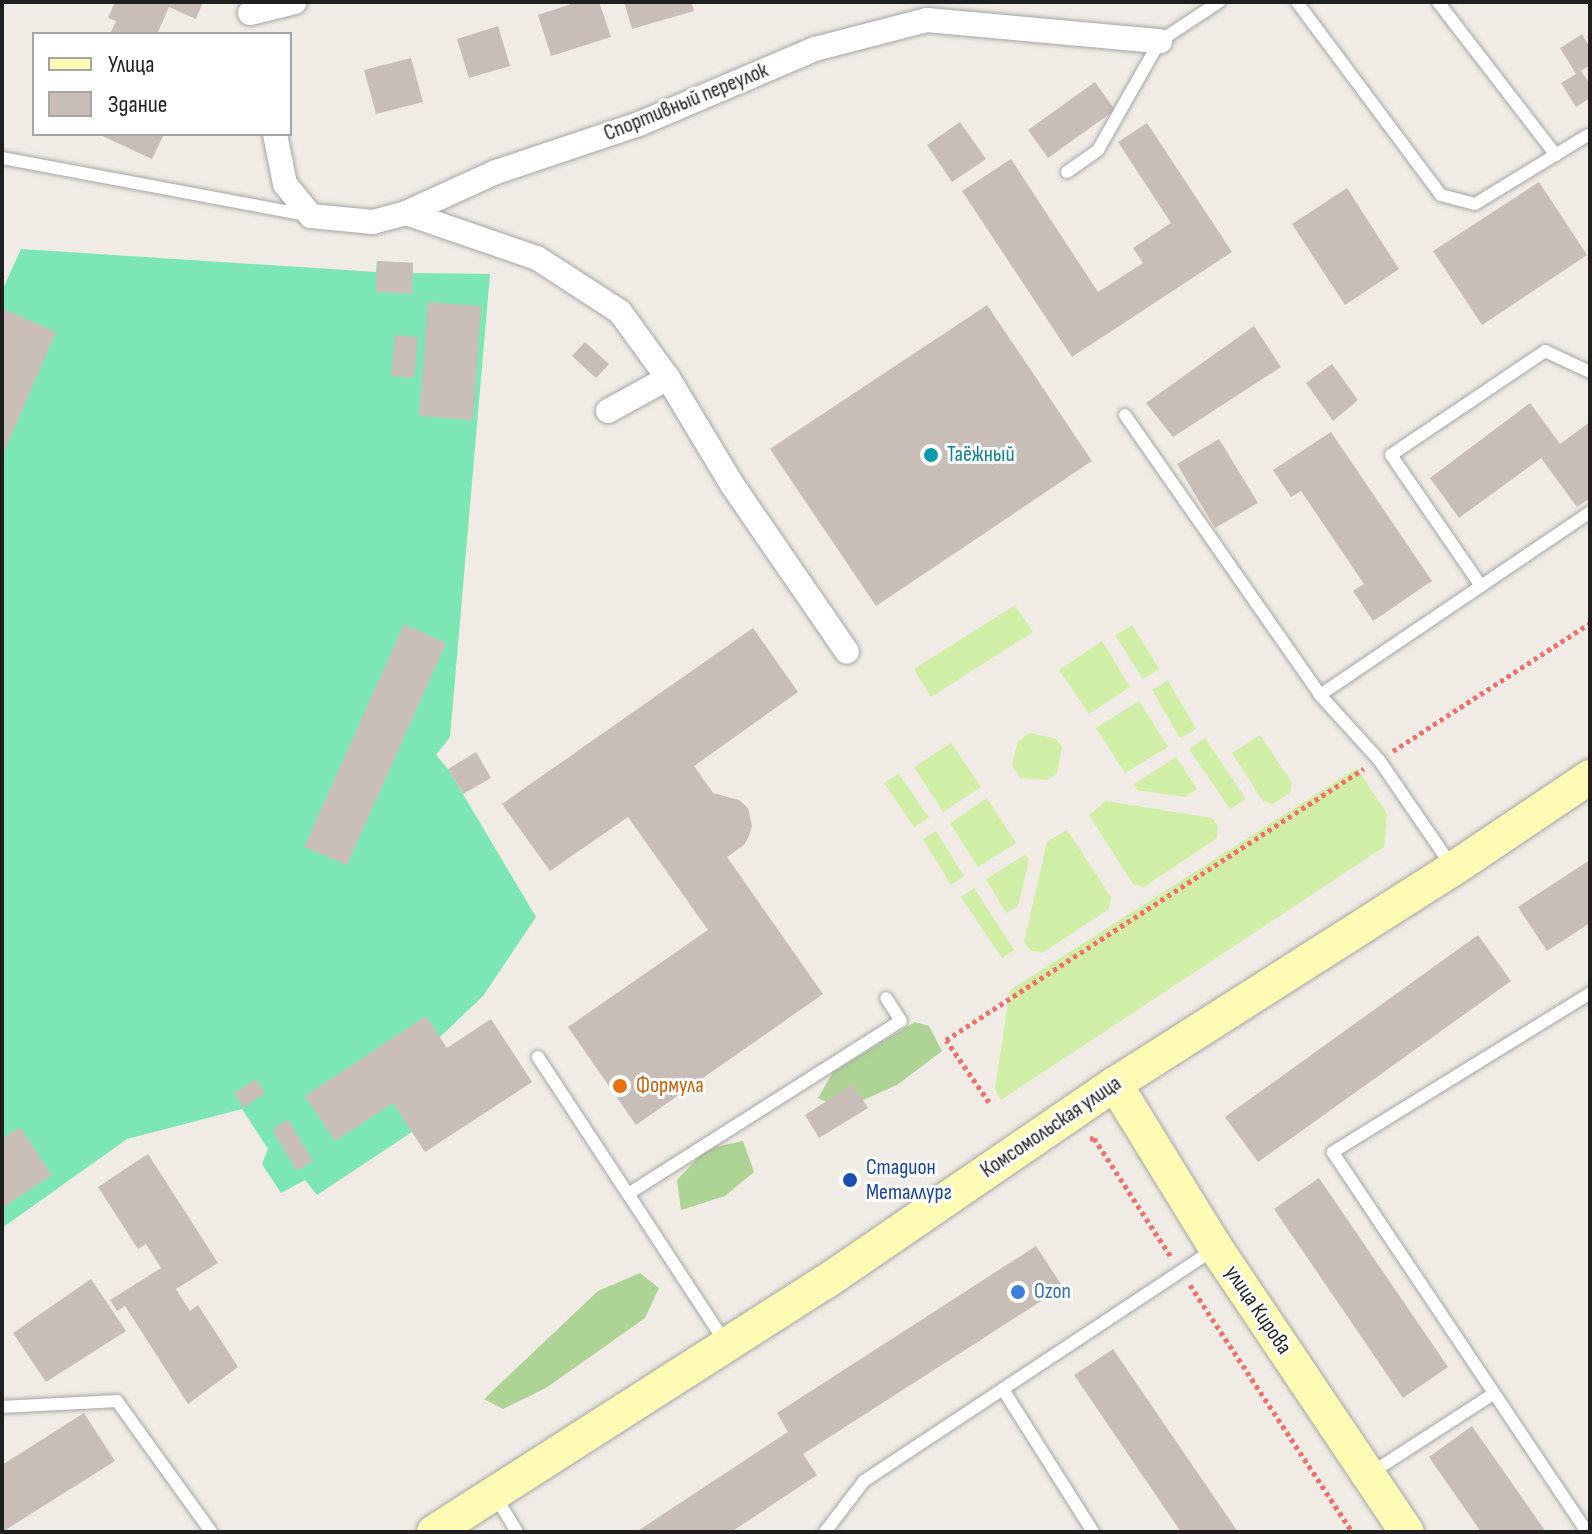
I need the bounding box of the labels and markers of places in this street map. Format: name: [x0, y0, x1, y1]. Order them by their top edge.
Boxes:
place label: Таёжный: [947, 442, 1015, 468]
marker: Таёжный: [922, 446, 940, 464]
place label: Формула: [636, 1073, 704, 1099]
marker: Формула: [611, 1077, 629, 1095]
place label: Стадион Металлург: [866, 1154, 952, 1206]
marker: Стадион Металлург: [841, 1171, 859, 1189]
place label: Ozon: [1034, 1279, 1071, 1305]
marker: Ozon: [1009, 1283, 1027, 1301]

